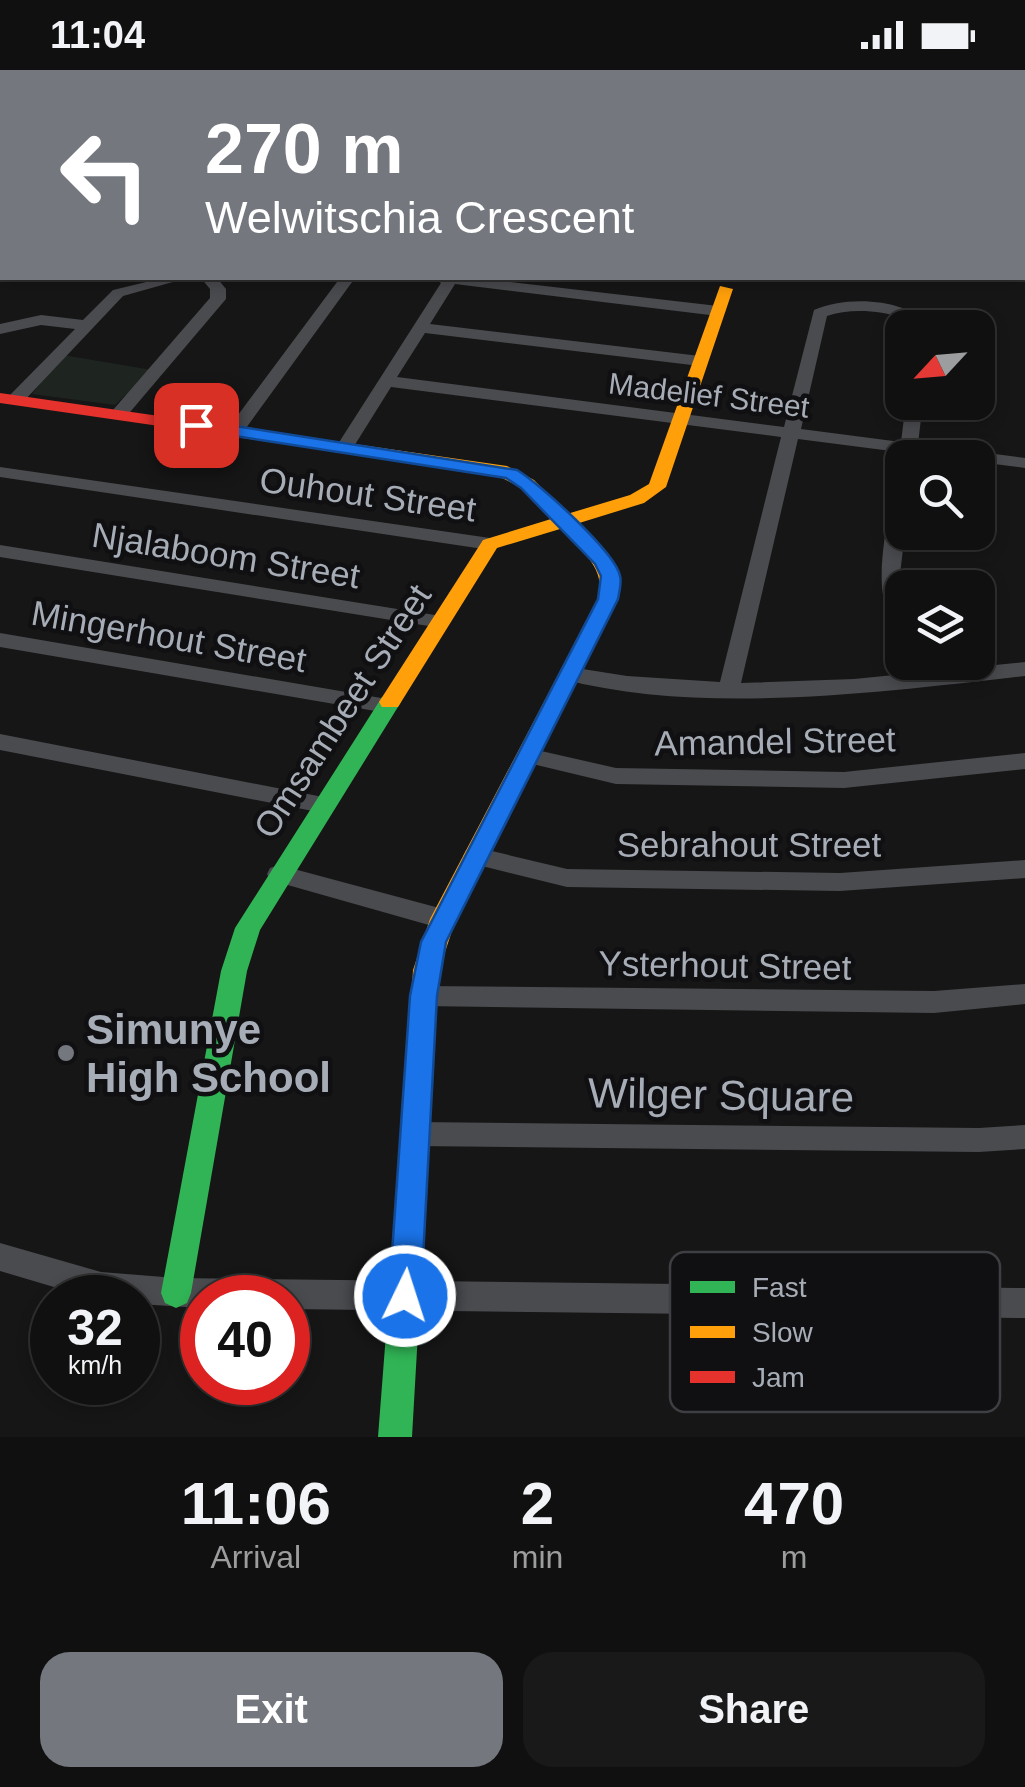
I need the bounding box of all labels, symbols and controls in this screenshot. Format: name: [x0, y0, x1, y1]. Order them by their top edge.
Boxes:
text: 11:04: [50, 14, 145, 56]
icon: left: [40, 110, 170, 240]
text: 270 m: [205, 110, 403, 188]
text: Welwitschia Crescent: [205, 192, 634, 243]
north arrow: [885, 310, 995, 420]
map controls: [885, 310, 995, 680]
street label: Madelief Street: [607, 366, 812, 424]
pin: [154, 383, 239, 468]
icon: arrive: [169, 398, 224, 453]
button: search: [885, 440, 995, 550]
street label: Ouhout Street: [257, 460, 479, 529]
street label: Njalaboom Street: [89, 515, 363, 595]
button: layers: [885, 570, 995, 680]
street label: Omsambeet Street: [246, 577, 438, 845]
street label: Mingerhout Street: [29, 593, 310, 679]
street label: Amandel Street: [654, 719, 896, 763]
street label: Sebrahout Street: [617, 825, 882, 864]
street label: Ysterhout Street: [598, 943, 852, 987]
place label: Simunye High School: [86, 1006, 331, 1101]
marker: Simunye High School: [55, 1042, 77, 1064]
street label: Wilger Square: [588, 1069, 854, 1121]
position arrow: [353, 1244, 457, 1348]
legend: [670, 1252, 1000, 1412]
text: Fast: [752, 1272, 807, 1303]
speed limit sign: 40: [180, 1275, 310, 1405]
text: 32: [67, 1300, 123, 1356]
text: Slow: [752, 1317, 813, 1348]
text: km/h: [68, 1351, 122, 1379]
text: Jam: [752, 1362, 805, 1393]
text: 11:06: [181, 1470, 331, 1537]
text: 2: [521, 1470, 554, 1537]
text: 470: [744, 1470, 844, 1537]
text: Arrival: [211, 1539, 301, 1575]
text: min: [512, 1539, 563, 1575]
text: m: [781, 1539, 807, 1575]
button: Exit: [40, 1652, 503, 1767]
button: Share: [523, 1652, 985, 1767]

